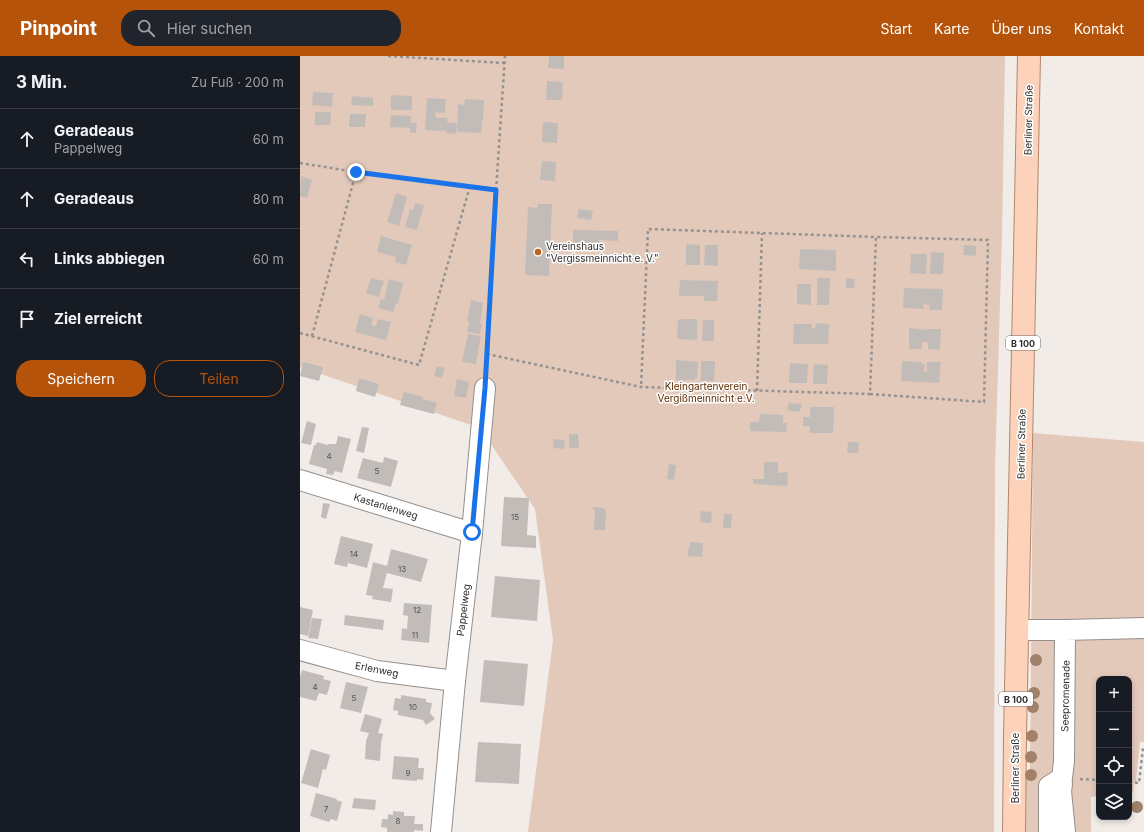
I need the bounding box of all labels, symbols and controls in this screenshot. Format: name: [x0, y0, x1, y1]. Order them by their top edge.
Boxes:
search box: [121, 10, 401, 46]
text: Pinpoint: [20, 17, 97, 40]
icon: search: [135, 17, 157, 39]
text: Hier suchen: [167, 19, 252, 38]
text: Start: [880, 20, 912, 37]
text: Karte: [934, 20, 969, 37]
text: Über uns: [991, 20, 1052, 37]
text: Kontakt: [1074, 20, 1124, 37]
text: 3 Min.: [16, 72, 68, 92]
text: Zu Fuß · 200 m: [191, 74, 284, 90]
street label: Berliner Straße: [1021, 84, 1035, 155]
text: Geradeaus: [54, 121, 134, 140]
icon: ahead: [16, 128, 38, 150]
text: 60 m: [253, 131, 284, 147]
text: Pappelweg: [54, 140, 122, 156]
route end: [347, 163, 365, 181]
icon: ahead: [16, 188, 38, 210]
text: Geradeaus: [54, 189, 134, 208]
text: 80 m: [253, 191, 284, 207]
place label: Vereinshaus "Vergissmeinnicht e. V.": [546, 240, 659, 264]
marker: Vereinshaus "Vergissmeinnicht e. V.": [533, 247, 543, 257]
icon: left: [16, 248, 38, 270]
text: Links abbiegen: [54, 249, 165, 268]
text: 60 m: [253, 251, 284, 267]
icon: arrive: [16, 308, 38, 330]
text: Ziel erreicht: [54, 309, 142, 328]
road number: B 100: [1006, 336, 1040, 350]
button: Speichern: [16, 360, 146, 397]
button: Teilen: [154, 360, 284, 397]
park label: Kleingartenverein Vergißmeinnicht e.V.: [657, 380, 755, 404]
street label: Berliner Straße: [1014, 408, 1028, 479]
house number: 4: [326, 451, 332, 461]
house number: 5: [375, 466, 380, 476]
street label: Kastanienweg: [352, 491, 420, 521]
house number: 15: [511, 512, 519, 522]
route start: [463, 523, 481, 541]
house number: 14: [350, 549, 358, 559]
house number: 13: [398, 564, 406, 574]
street label: Pappelweg: [454, 583, 472, 637]
house number: 12: [413, 605, 421, 615]
house number: 11: [412, 630, 418, 640]
street label: Erlenweg: [354, 659, 400, 679]
street label: Seepromenade: [1058, 660, 1072, 732]
map controls: [1096, 676, 1132, 820]
button: +: [1096, 676, 1132, 712]
house number: 4: [312, 682, 318, 692]
road number: B 100: [999, 692, 1033, 706]
house number: 5: [352, 693, 357, 703]
house number: 10: [409, 702, 417, 712]
button: −: [1096, 712, 1132, 748]
street label: Berliner Straße: [1009, 733, 1021, 803]
button: locate: [1096, 748, 1132, 784]
house number: 9: [406, 768, 411, 778]
button: layers: [1096, 784, 1132, 820]
house number: 7: [324, 804, 329, 814]
house number: 8: [396, 816, 401, 826]

